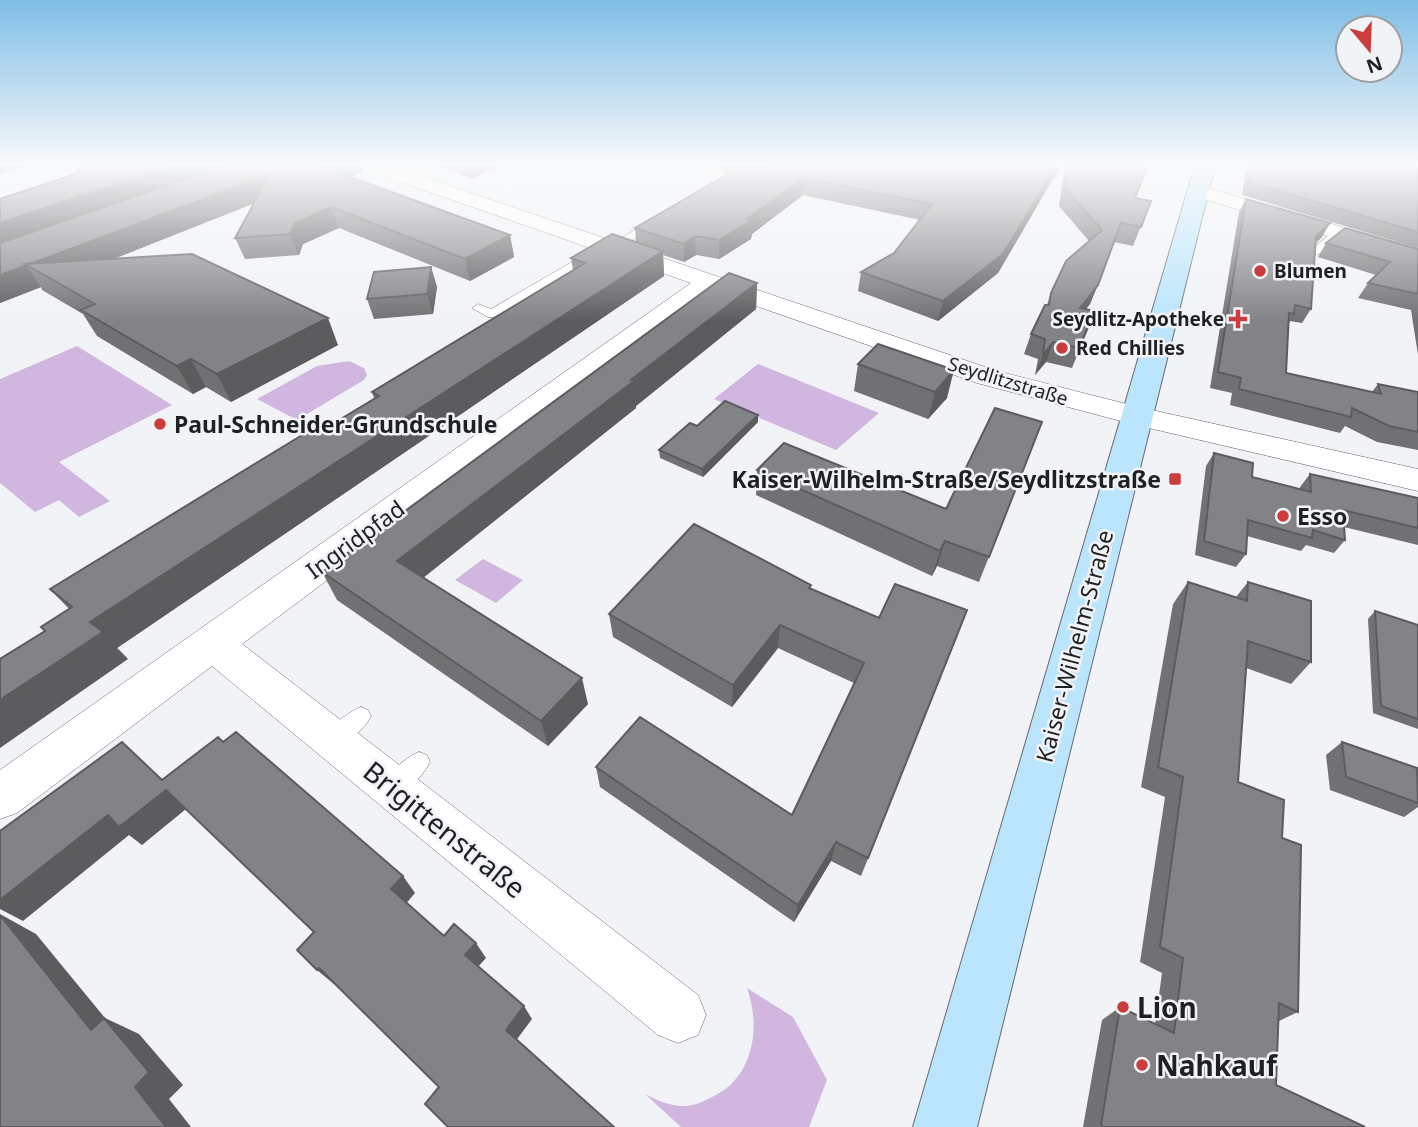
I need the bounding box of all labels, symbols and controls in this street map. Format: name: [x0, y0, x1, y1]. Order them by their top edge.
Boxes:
north arrow: [1334, 14, 1404, 84]
text: N: [1363, 50, 1386, 80]
place label: Blumen: [1274, 258, 1347, 284]
marker: Blumen: [1252, 263, 1268, 279]
place label: Seydlitz-Apotheke: [1053, 306, 1224, 332]
marker: Seydlitz-Apotheke: [1230, 311, 1246, 327]
place label: Red Chillies: [1076, 335, 1185, 361]
marker: Red Chillies: [1054, 340, 1070, 356]
street label: Seydlitzstraße: [945, 350, 1071, 412]
place label: Paul-Schneider-Grundschule: [174, 408, 497, 440]
marker: Paul-Schneider-Grundschule: [152, 416, 168, 432]
place label: Kaiser-Wilhelm-Straße/Seydlitzstraße: [731, 463, 1161, 495]
marker: Kaiser-Wilhelm-Straße/Seydlitzstraße: [1167, 471, 1183, 487]
street label: Ingridpfad: [299, 492, 411, 586]
place label: Esso: [1297, 500, 1347, 532]
marker: Esso: [1275, 508, 1291, 524]
street label: Kaiser-Wilhelm-Straße: [1028, 526, 1120, 766]
street label: Brigittenstraße: [356, 752, 534, 906]
place label: Lion: [1137, 988, 1197, 1026]
marker: Lion: [1115, 999, 1131, 1015]
place label: Nahkauf: [1156, 1046, 1279, 1084]
marker: Nahkauf: [1134, 1057, 1150, 1073]

